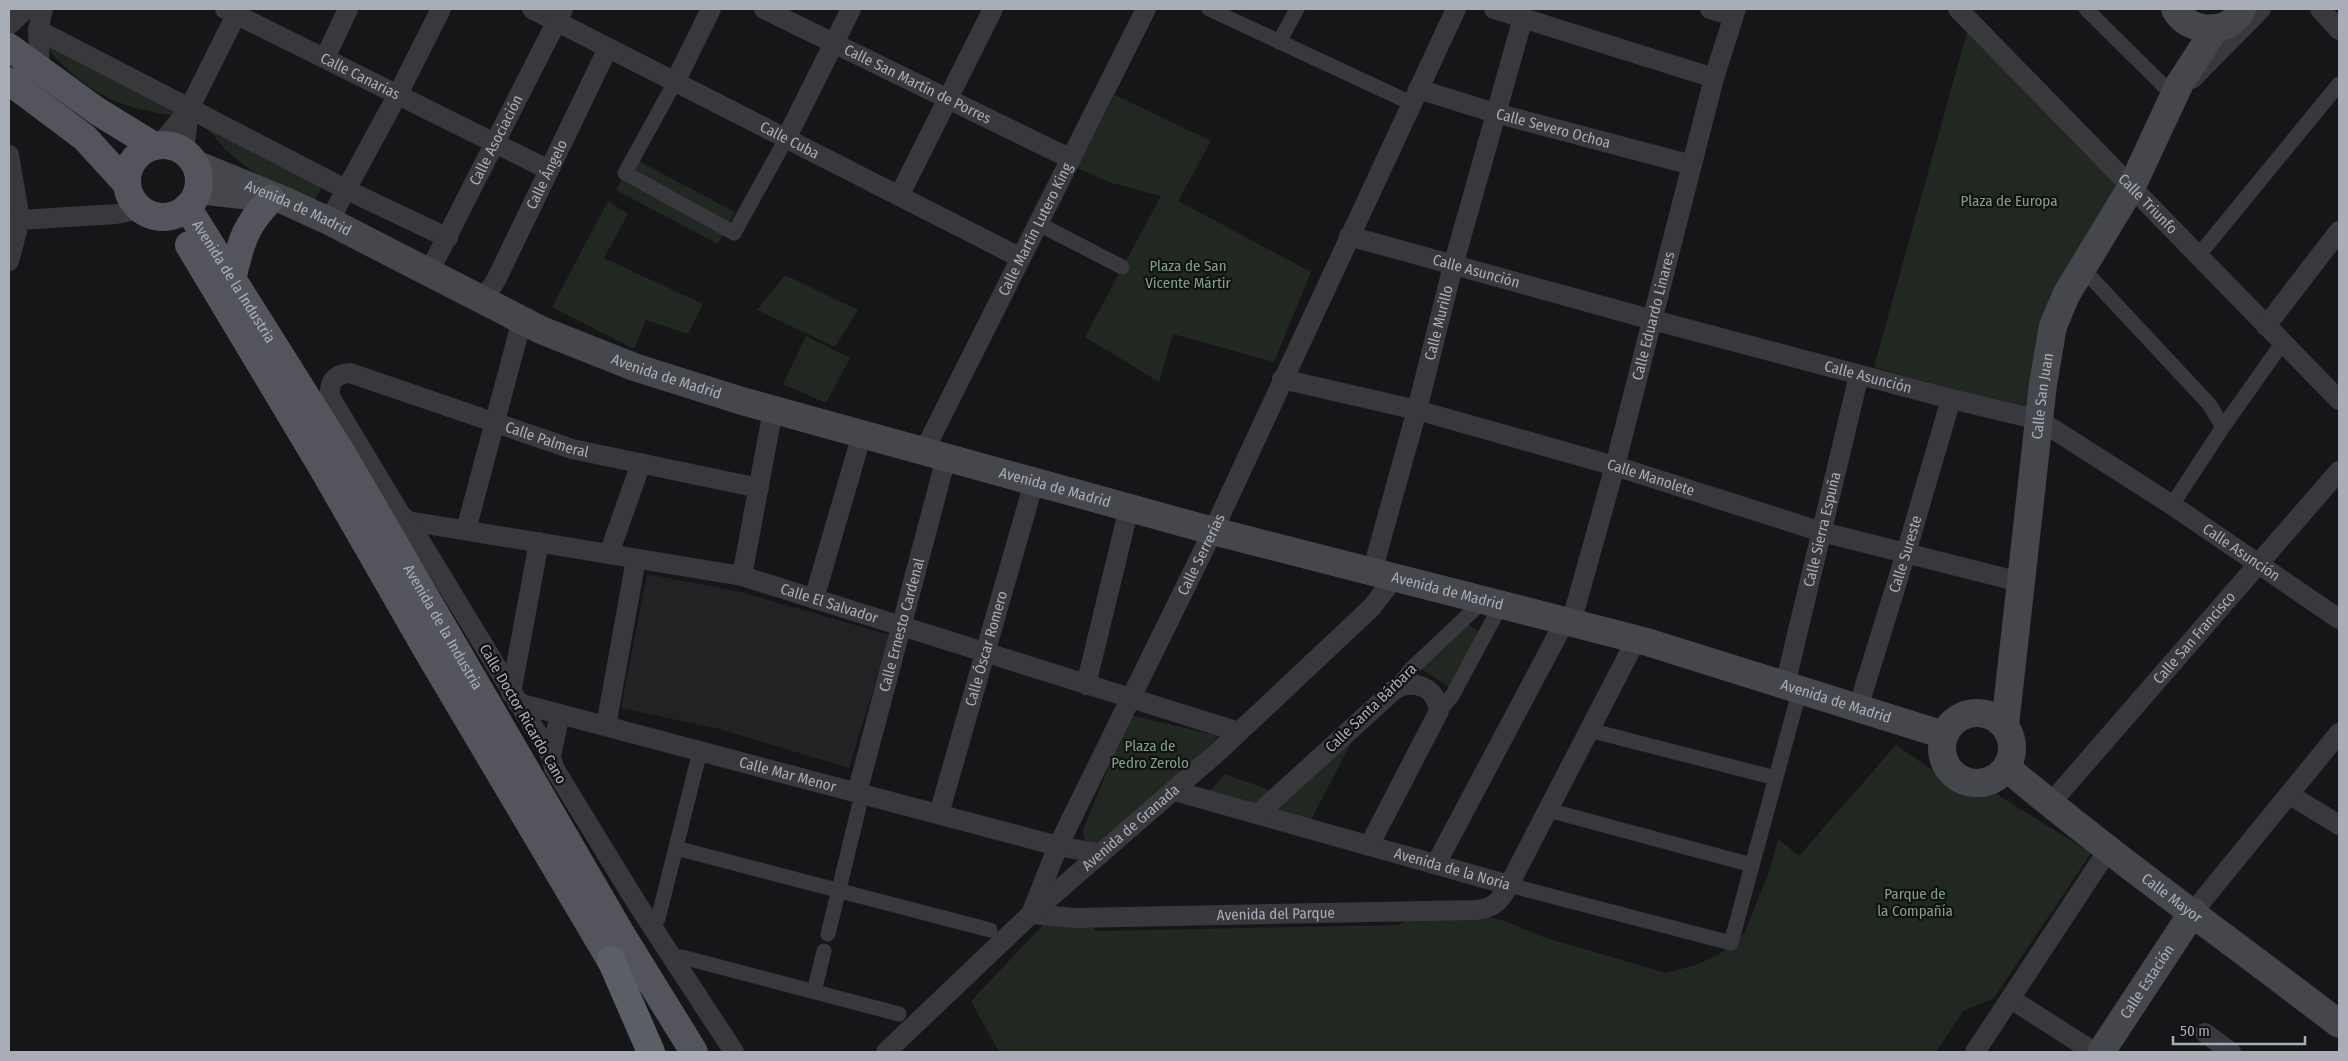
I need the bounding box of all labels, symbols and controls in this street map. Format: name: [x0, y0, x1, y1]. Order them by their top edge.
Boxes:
street label: Calle San Martín de Porres: [841, 41, 994, 128]
street label: Calle Canarias: [318, 49, 403, 103]
street label: Calle Asociación: [466, 92, 527, 188]
street label: Calle Severo Ochoa: [1494, 105, 1612, 152]
street label: Calle Cuba: [757, 118, 822, 163]
street label: Calle Ángelo: [522, 137, 571, 212]
street label: Calle Martín Lutero King: [994, 160, 1076, 299]
street label: Calle Triunfo: [2114, 170, 2181, 238]
street label: Avenida de Madrid: [242, 176, 354, 240]
park label: Plaza de Europa: [1960, 192, 2058, 210]
street label: Avenida de la Industria: [188, 217, 279, 346]
street label: Calle Eduardo Linares: [1628, 250, 1678, 382]
street label: Calle Asunción: [1431, 251, 1522, 292]
park label: Plaza de San Vicente Mártir: [1145, 257, 1232, 292]
street label: Calle Murillo: [1421, 283, 1457, 362]
street label: Avenida de Madrid: [609, 350, 724, 403]
street label: Calle San Juan: [2028, 352, 2057, 440]
street label: Calle Asunción: [1823, 357, 1914, 397]
street label: Calle Palmeral: [503, 418, 590, 461]
street label: Calle Manolete: [1605, 455, 1697, 500]
street label: Avenida de Madrid: [997, 463, 1113, 511]
street label: Calle Sierra Espuña: [1800, 470, 1845, 589]
street label: Calle Serrerías: [1174, 511, 1229, 598]
street label: Calle Sureste: [1885, 513, 1925, 595]
street label: Calle Asunción: [2199, 520, 2283, 585]
street label: Calle Ernesto Cardenal: [875, 556, 928, 694]
street label: Avenida de la Industria: [400, 561, 486, 693]
street label: Avenida de Madrid: [1390, 568, 1505, 614]
street label: Calle El Salvador: [778, 580, 881, 627]
street label: Calle San Francisco: [2149, 588, 2239, 688]
street label: Calle Óscar Romero: [961, 589, 1011, 708]
street label: Calle Doctor Ricardo Cano: [476, 641, 570, 787]
street label: Calle Santa Bárbara: [1322, 660, 1420, 756]
street label: Avenida de Madrid: [1779, 675, 1893, 727]
park label: Plaza de Pedro Zerolo: [1111, 737, 1189, 772]
street label: Calle Mar Menor: [737, 753, 839, 796]
street label: Avenida de Granada: [1078, 781, 1183, 875]
street label: Avenida de la Noria: [1392, 844, 1512, 894]
street label: Calle Mayor: [2138, 869, 2206, 927]
park label: Parque de la Compañía: [1877, 885, 1953, 920]
street label: Avenida del Parque: [1217, 904, 1335, 924]
street label: Calle Estación: [2116, 941, 2178, 1022]
scale bar: [2173, 1014, 2306, 1046]
text: 50 m: [2180, 1022, 2210, 1040]

